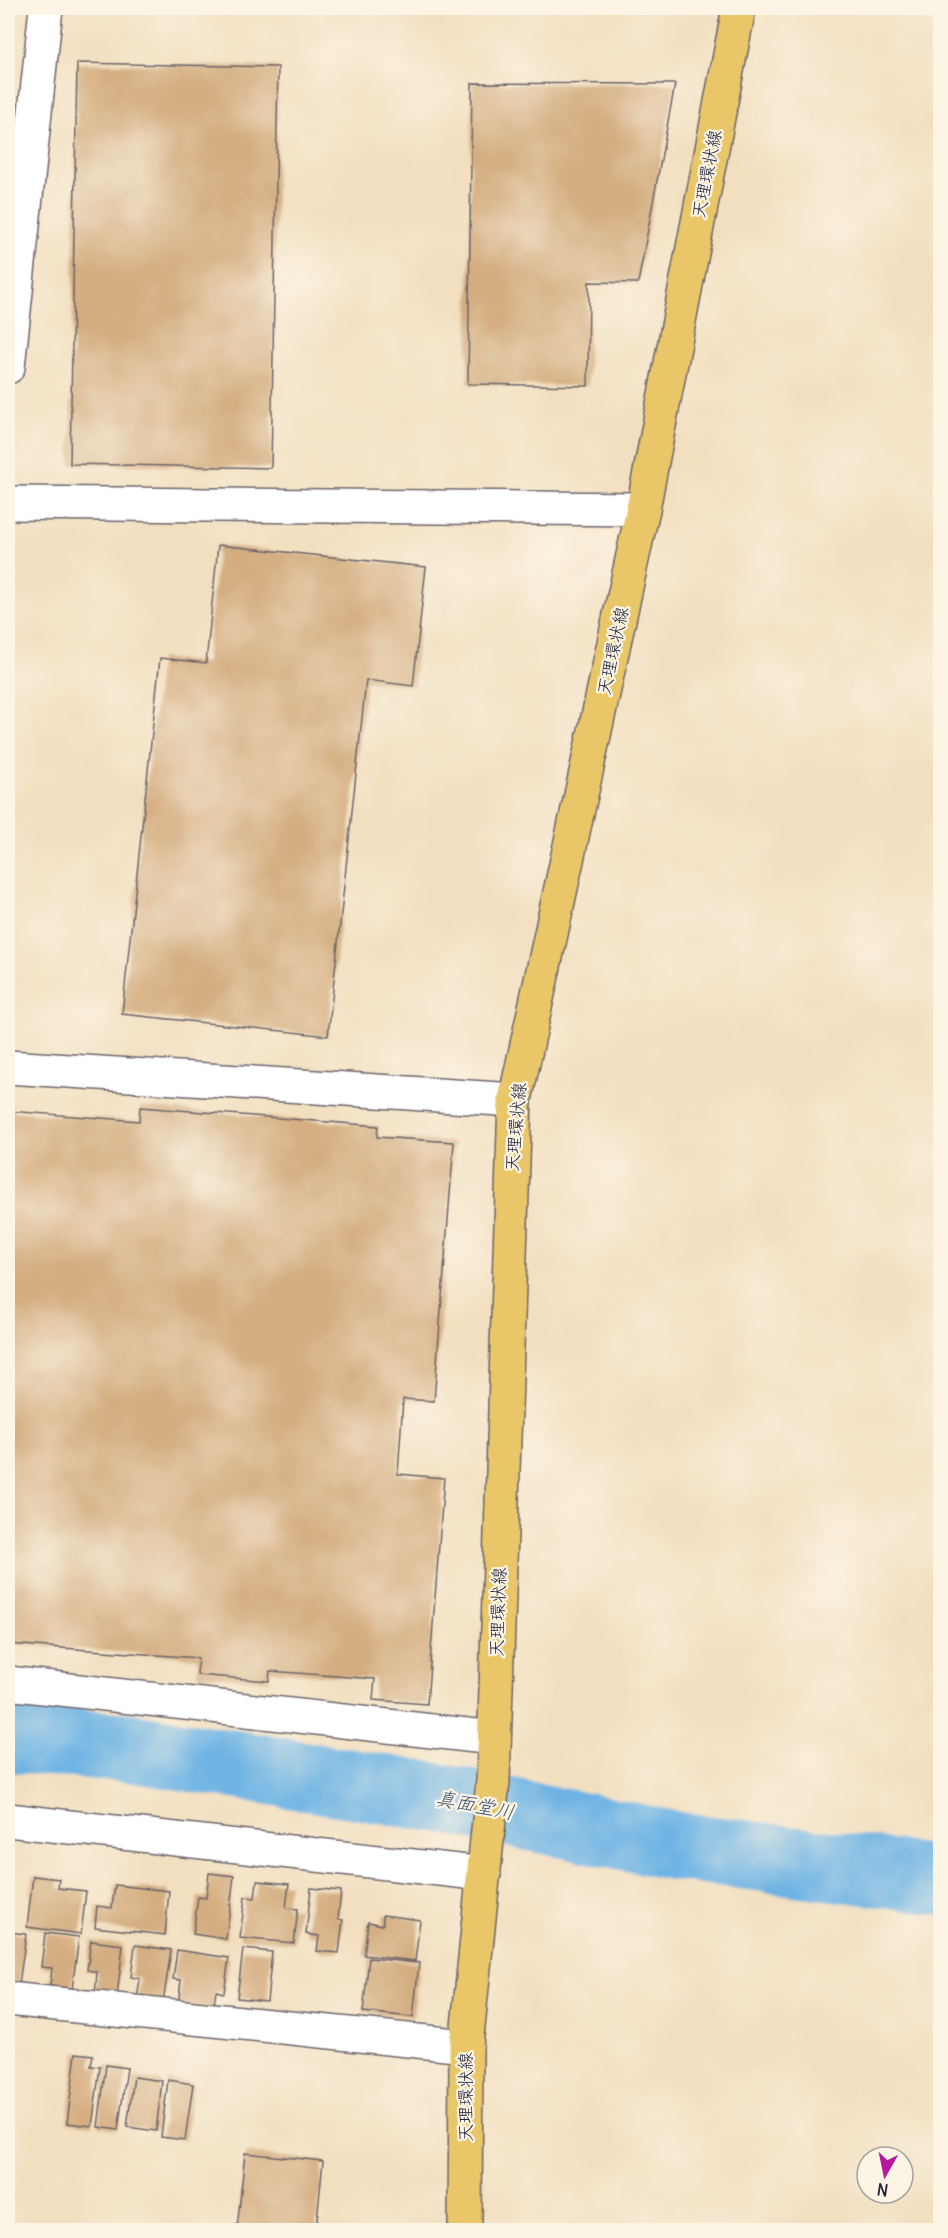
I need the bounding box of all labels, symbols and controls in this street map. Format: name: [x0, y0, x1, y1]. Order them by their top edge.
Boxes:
street label: 天理環状線: [687, 128, 726, 220]
street label: 天理環状線: [592, 604, 633, 697]
street label: 天理環状線: [500, 1081, 531, 1173]
street label: 天理環状線: [484, 1567, 511, 1657]
water label: 真面堂川: [433, 1785, 517, 1824]
street label: 天理環状線: [454, 2052, 477, 2142]
north arrow: [855, 2145, 915, 2205]
text: N: [876, 2179, 890, 2201]

